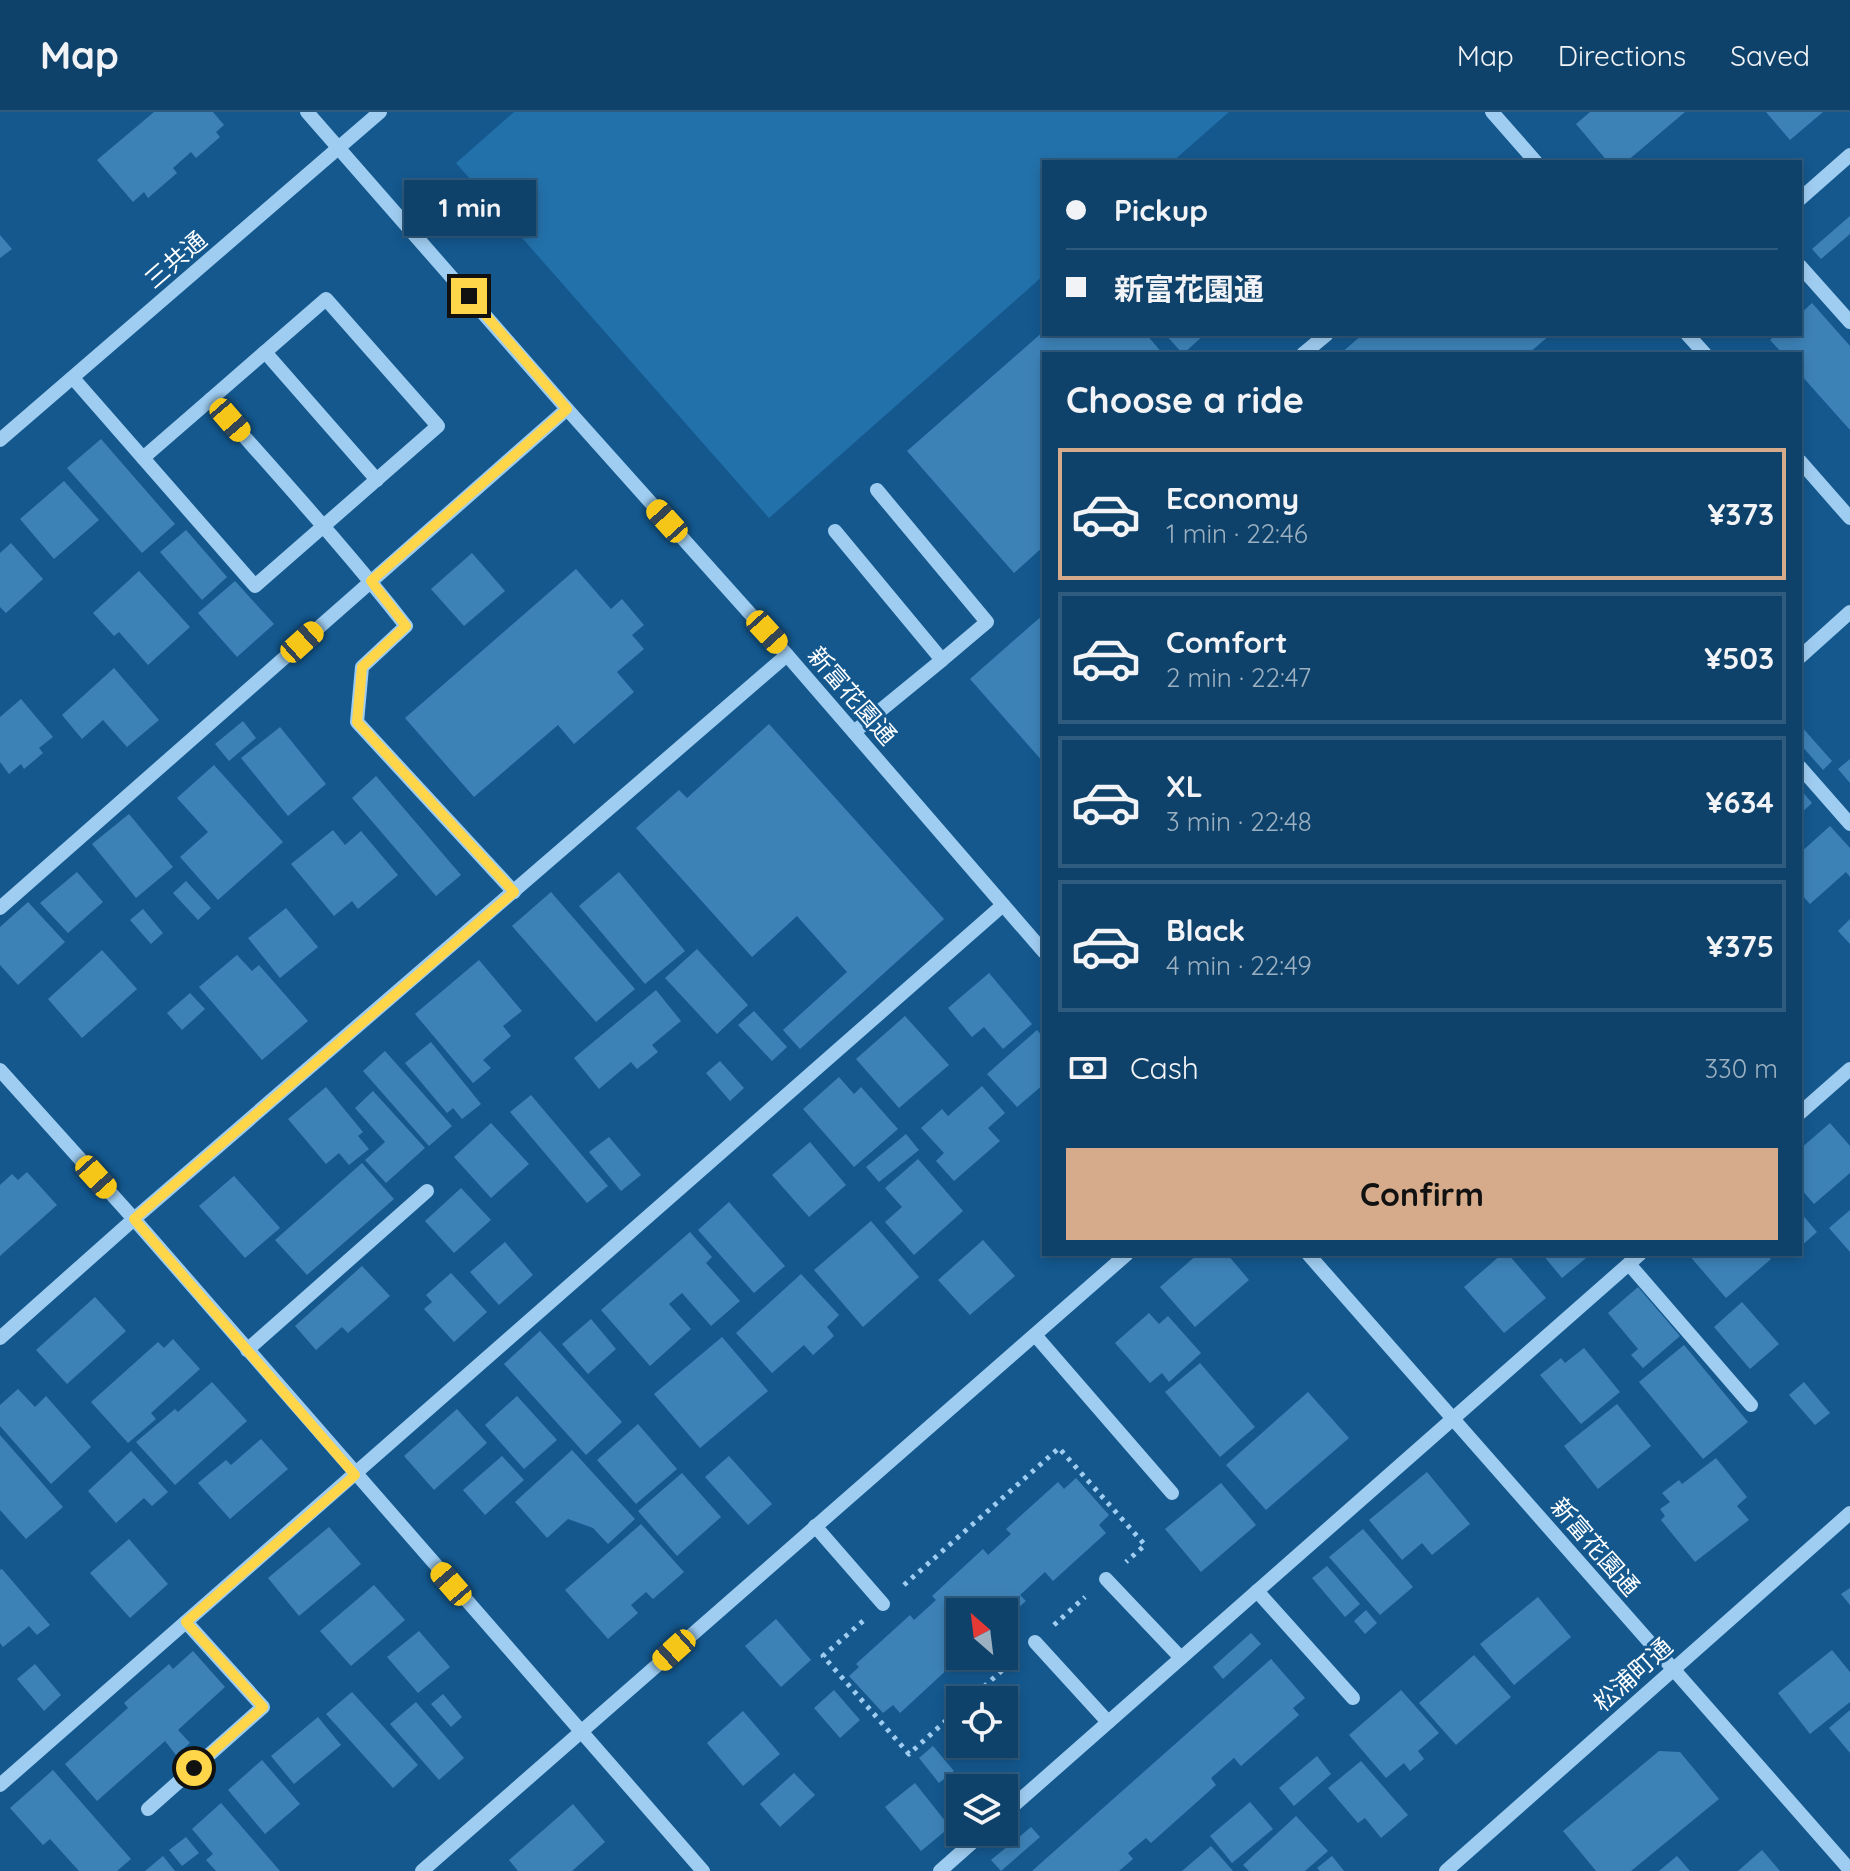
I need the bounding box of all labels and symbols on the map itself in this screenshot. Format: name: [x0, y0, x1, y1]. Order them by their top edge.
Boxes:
callout: 1 min: [403, 180, 535, 236]
street label: 三共通: [138, 224, 212, 294]
route end: [451, 278, 487, 314]
car: [205, 394, 255, 446]
car: [642, 495, 692, 547]
car: [742, 606, 792, 658]
car: [276, 617, 328, 667]
street label: 新富花園通: [802, 640, 903, 750]
car: [71, 1151, 121, 1203]
street label: 新富花園通: [1545, 1491, 1646, 1601]
car: [426, 1558, 476, 1610]
north arrow: [946, 1598, 1018, 1670]
car: [648, 1625, 700, 1675]
street label: 松浦町通: [1587, 1631, 1678, 1718]
route start: [176, 1750, 212, 1786]

